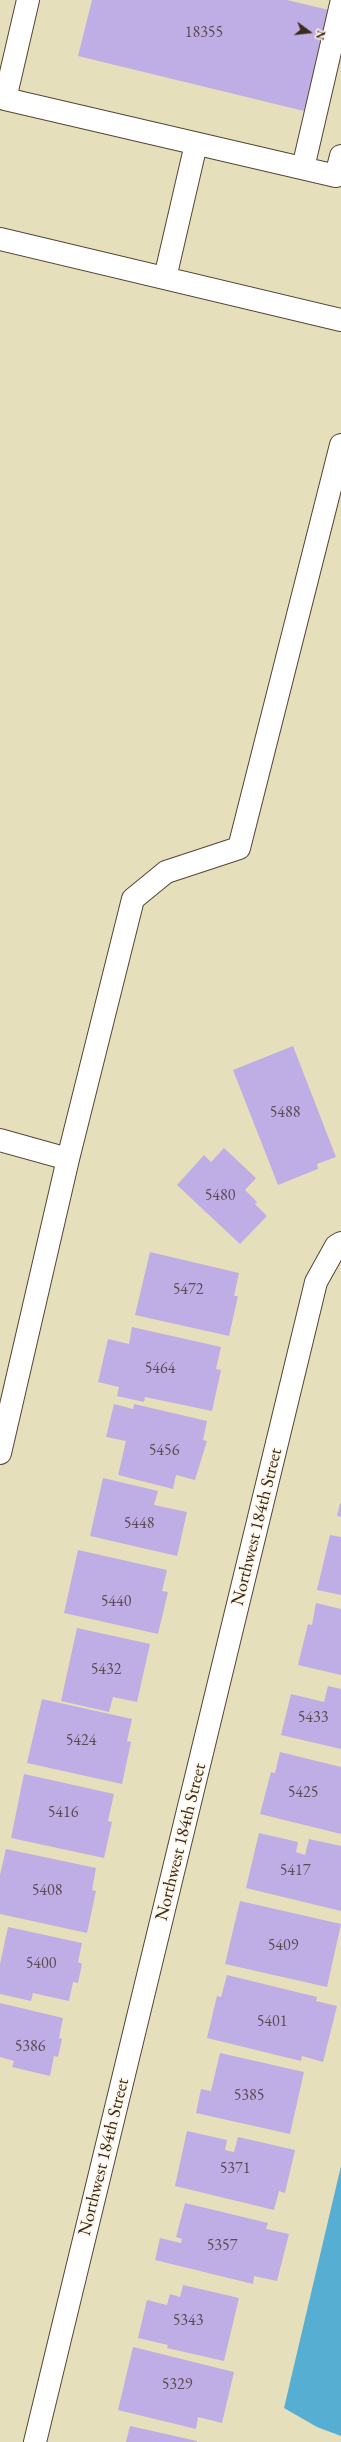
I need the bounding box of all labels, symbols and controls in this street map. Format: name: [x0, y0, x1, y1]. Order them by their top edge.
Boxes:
north arrow: [289, 12, 329, 52]
house number: 18355: [185, 23, 223, 43]
text: N: [313, 29, 329, 41]
house number: 5488: [270, 1103, 300, 1123]
house number: 5480: [205, 1186, 235, 1206]
house number: 5472: [173, 1280, 203, 1300]
house number: 5464: [145, 1359, 175, 1379]
house number: 5456: [149, 1441, 179, 1461]
street label: Northwest 184th Street: [227, 1446, 287, 1608]
house number: 5448: [124, 1514, 154, 1534]
house number: 5440: [101, 1592, 131, 1612]
house number: 5432: [91, 1660, 121, 1680]
house number: 5433: [298, 1708, 328, 1728]
house number: 5424: [66, 1731, 96, 1751]
street label: Northwest 184th Street: [151, 1761, 211, 1923]
house number: 5425: [288, 1783, 318, 1803]
house number: 5416: [48, 1803, 78, 1823]
house number: 5417: [280, 1861, 310, 1881]
house number: 5408: [32, 1881, 62, 1901]
house number: 5409: [268, 1936, 298, 1956]
house number: 5400: [26, 1954, 56, 1974]
house number: 5401: [257, 2012, 287, 2032]
house number: 5386: [15, 2037, 45, 2057]
street label: Northwest 184th Street: [74, 2076, 134, 2238]
house number: 5385: [234, 2086, 264, 2106]
house number: 5371: [220, 2159, 250, 2179]
house number: 5357: [207, 2236, 237, 2256]
house number: 5343: [173, 2311, 203, 2331]
house number: 5329: [162, 2375, 192, 2395]

